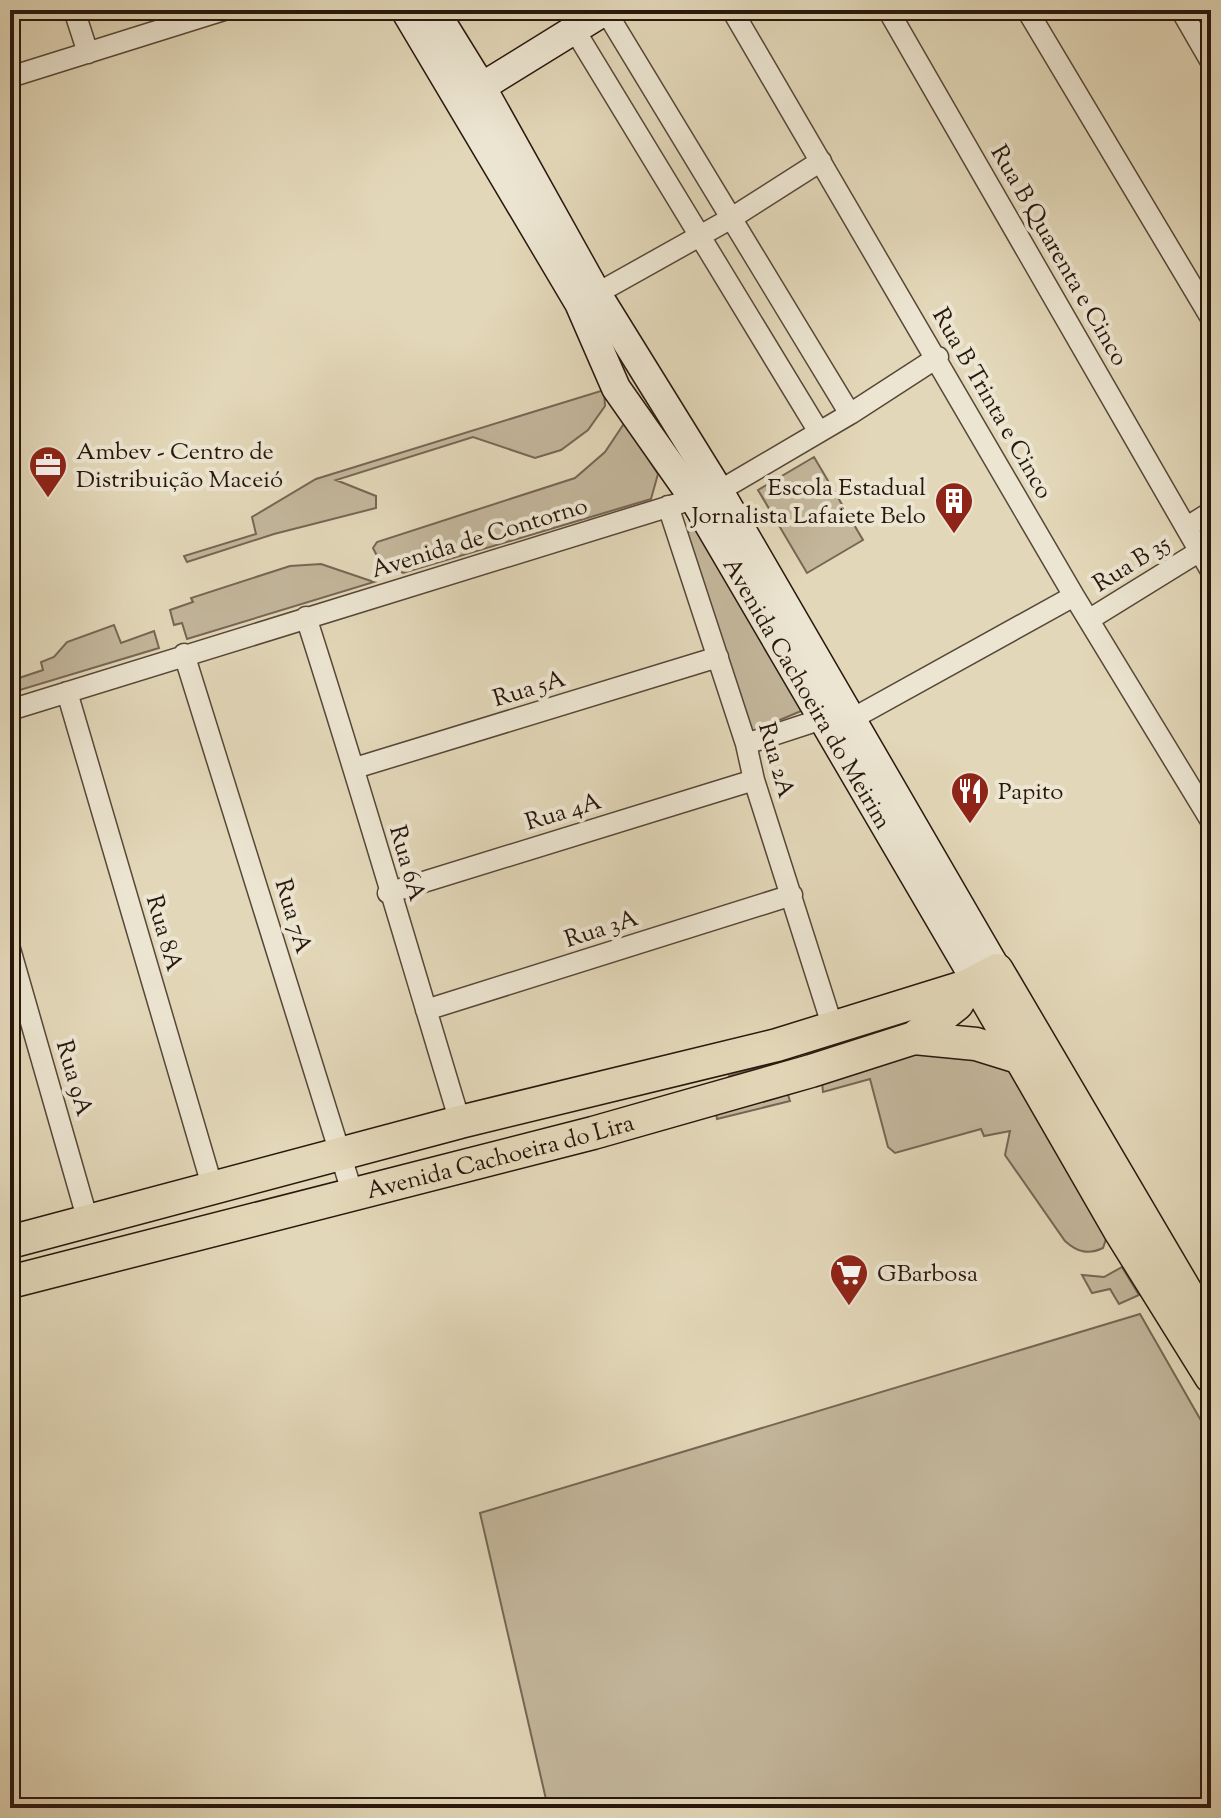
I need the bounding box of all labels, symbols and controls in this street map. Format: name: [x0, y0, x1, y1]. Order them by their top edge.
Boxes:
street label: Rua B Quarenta e Cinco: [981, 139, 1135, 373]
street label: Rua B Trinta e Cinco: [923, 302, 1060, 506]
place label: Ambev - Centro de Distribuição Maceió: [76, 436, 283, 498]
office icon: Ambev - Centro de Distribuição Maceió: [27, 444, 69, 499]
place label: Escola Estadual Jornalista Lafaiete Belo: [689, 472, 926, 534]
building icon: Escola Estadual Jornalista Lafaiete Belo: [933, 480, 975, 535]
street label: Avenida de Contorno: [367, 490, 592, 588]
street label: Rua B 35: [1087, 528, 1177, 602]
street label: Avenida Cachoeira do Meirim: [713, 552, 899, 836]
street label: Rua 5A: [489, 663, 571, 717]
street label: Rua 2A: [748, 719, 802, 803]
restaurant icon: Papito: [949, 770, 991, 825]
place label: Papito: [998, 776, 1063, 810]
street label: Rua 4A: [521, 785, 606, 841]
street label: Rua 6A: [379, 822, 433, 906]
street label: Rua 7A: [265, 875, 320, 959]
street label: Rua 8A: [136, 891, 190, 976]
street label: Rua 3A: [560, 902, 643, 958]
street label: Rua 9A: [46, 1037, 100, 1121]
street label: Avenida Cachoeira do Lira: [363, 1107, 639, 1209]
supermarket icon: GBarbosa: [828, 1252, 870, 1307]
place label: GBarbosa: [877, 1258, 978, 1292]

